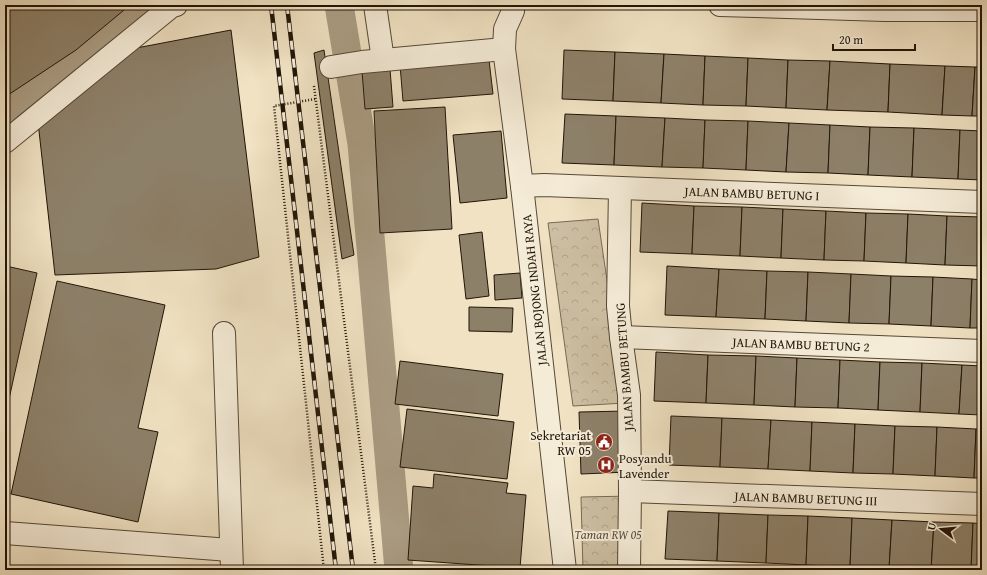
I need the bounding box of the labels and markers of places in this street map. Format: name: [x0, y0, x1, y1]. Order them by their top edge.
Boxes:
place label: Sekretariat RW 05: [530, 426, 591, 460]
public building icon: Sekretariat RW 05: [594, 432, 614, 452]
place label: Posyandu Lavender: [619, 449, 671, 483]
hospital icon: Posyandu Lavender: [596, 455, 616, 475]

